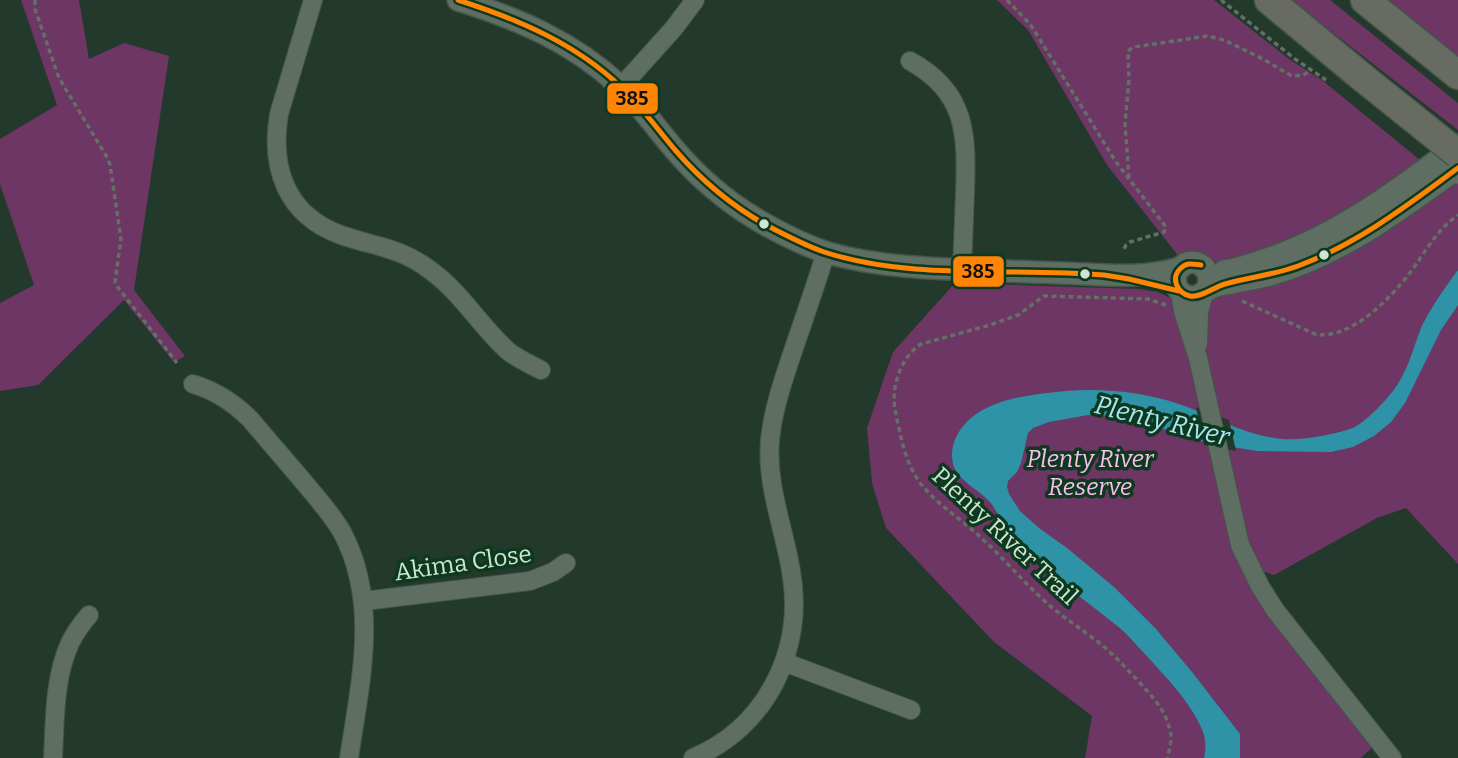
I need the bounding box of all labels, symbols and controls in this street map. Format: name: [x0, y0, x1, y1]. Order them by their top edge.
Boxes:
line badge: 385: [606, 82, 659, 115]
text: 385: [616, 87, 648, 110]
unlabelled marker: [757, 217, 771, 231]
unlabelled marker: [1317, 248, 1331, 262]
line badge: 385: [952, 255, 1005, 288]
text: 385: [962, 260, 994, 283]
unlabelled marker: [1078, 267, 1092, 281]
water label: Plenty River: [1092, 389, 1234, 453]
park label: Plenty River Reserve: [1027, 445, 1155, 501]
street label: Plenty River Trail: [926, 461, 1084, 611]
street label: Akima Close: [393, 540, 533, 586]

